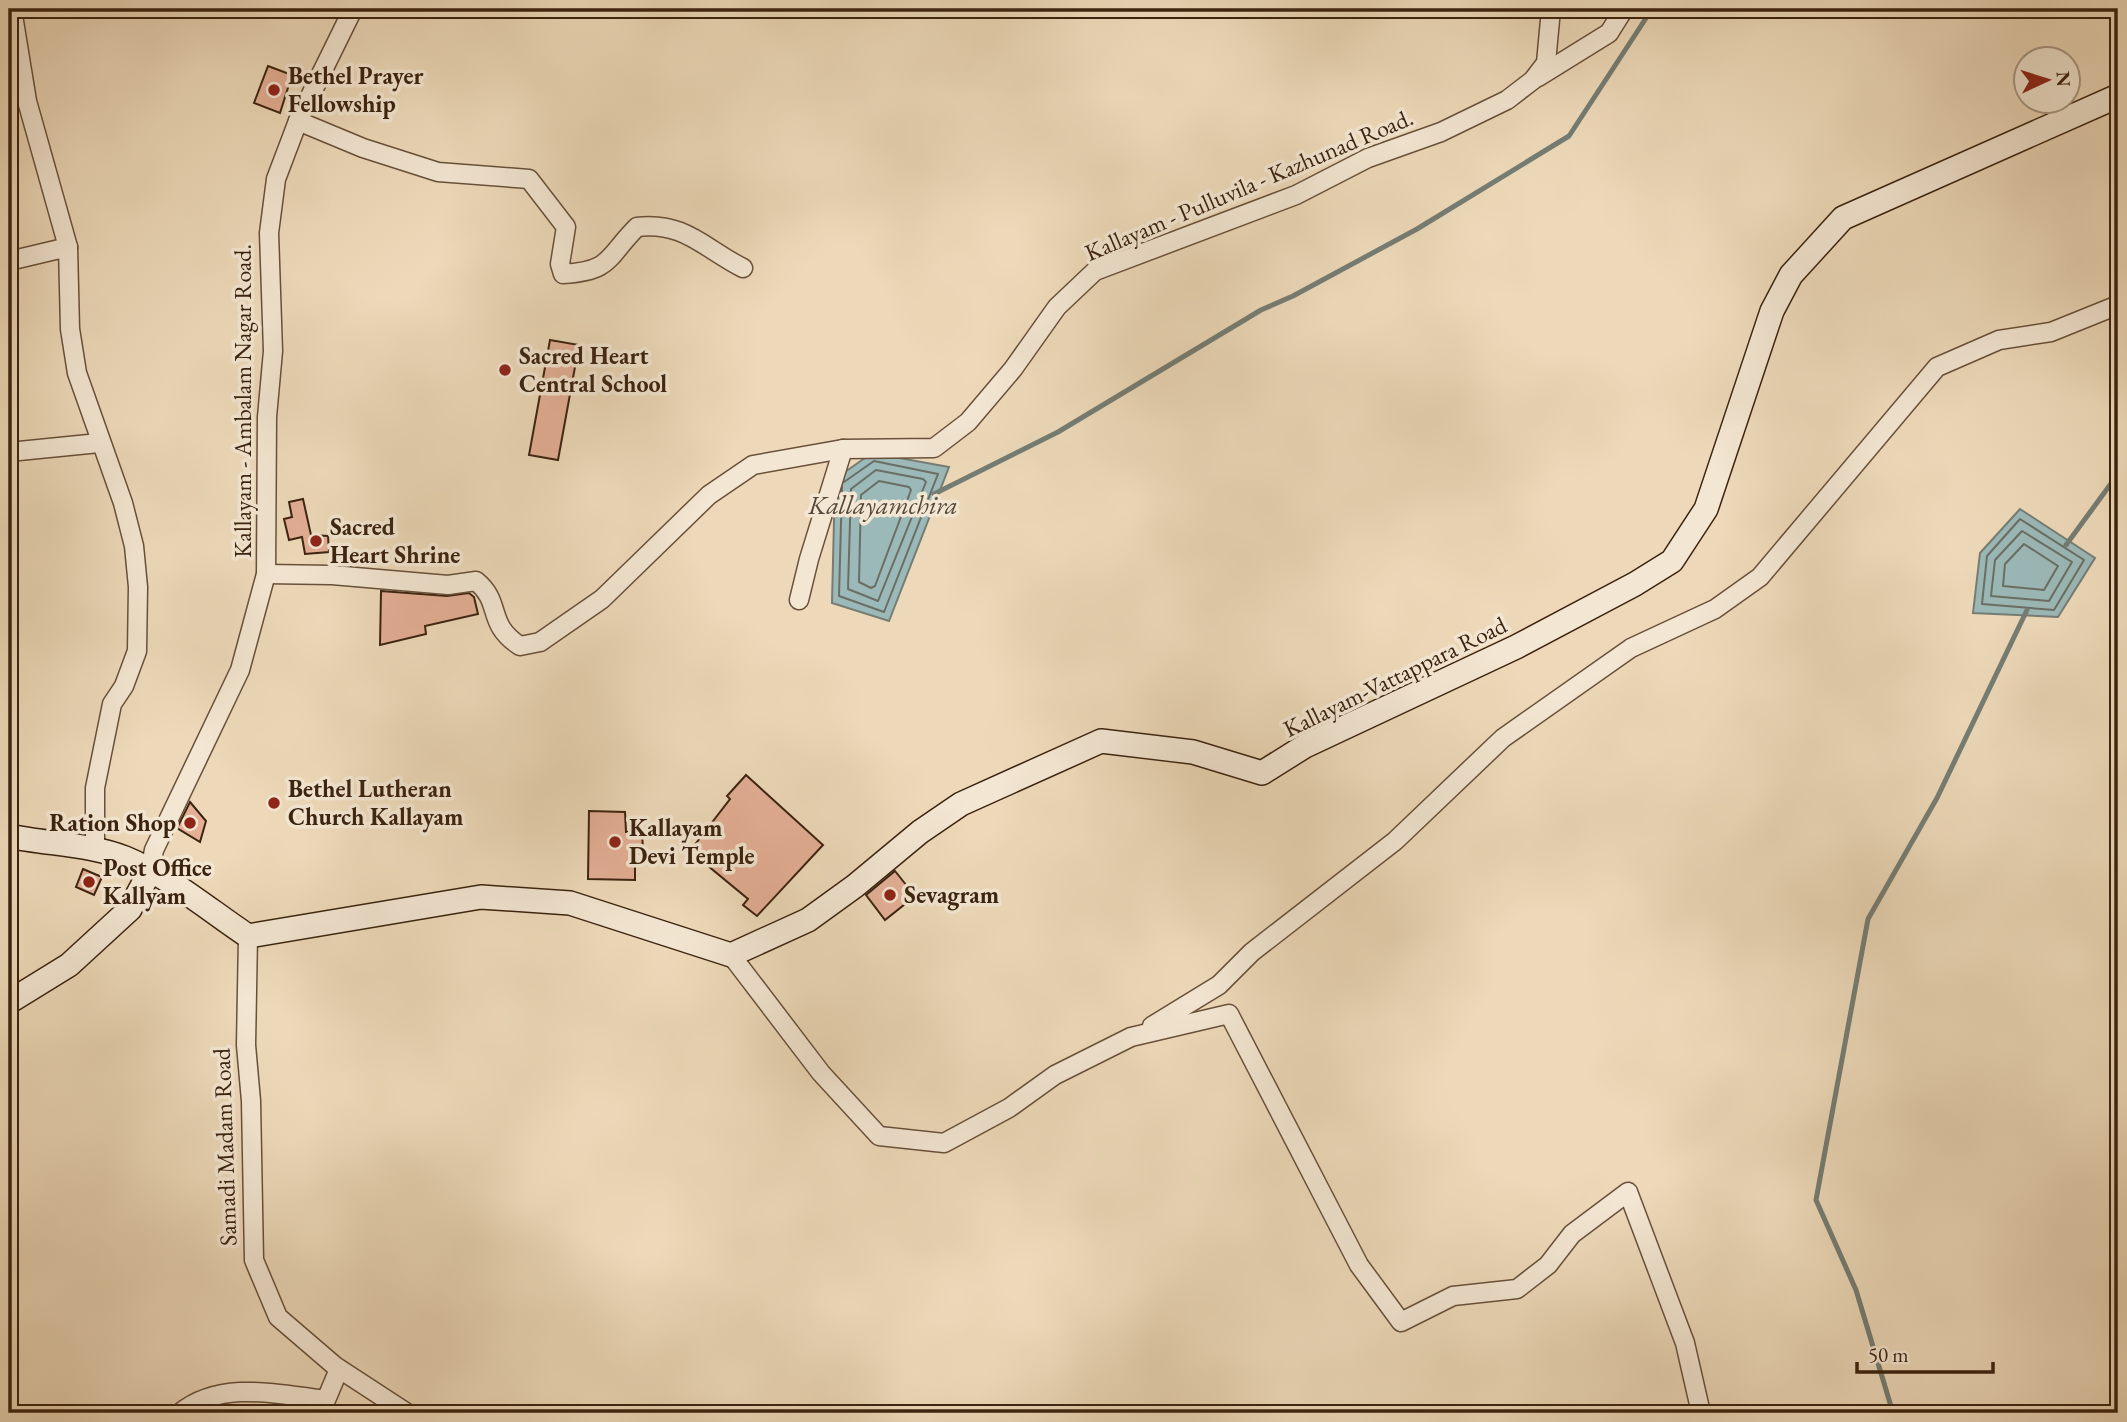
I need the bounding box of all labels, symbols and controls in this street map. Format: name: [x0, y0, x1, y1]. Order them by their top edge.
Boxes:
north arrow: [2011, 46, 2082, 116]
place label: Bethel Prayer Fellowship: [288, 60, 424, 119]
text: N: [2050, 70, 2077, 88]
marker: Bethel Prayer Fellowship: [266, 82, 282, 98]
street label: Kallayam - Pulluvila - Kazhunad Road.: [1080, 101, 1418, 268]
street label: Kallayam - Ambalam Nagar Road.: [227, 244, 258, 558]
place label: Sacred Heart Central School: [519, 340, 667, 399]
marker: Sacred Heart Central School: [497, 362, 513, 378]
water label: Kallayamchira: [807, 488, 958, 522]
place label: Sacred Heart Shrine: [330, 511, 460, 570]
marker: Sacred Heart Shrine: [308, 533, 324, 549]
street label: Kallayam-Vattappara Road: [1278, 609, 1512, 744]
place label: Bethel Lutheran Church Kallayam: [288, 773, 463, 833]
marker: Bethel Lutheran Church Kallayam: [266, 795, 282, 811]
place label: Ration Shop: [49, 807, 176, 838]
place label: Kallayam Devi Temple: [629, 812, 755, 871]
marker: Ration Shop: [182, 815, 198, 831]
marker: Kallayam Devi Temple: [607, 834, 623, 850]
place label: Post Office Kallyam: [103, 852, 212, 912]
marker: Post Office Kallyam: [81, 874, 97, 890]
place label: Sevagram: [904, 879, 999, 911]
marker: Sevagram: [882, 887, 898, 903]
street label: Samadi Madam Road: [206, 1047, 243, 1246]
scale bar: [1857, 1331, 1994, 1375]
text: 50 m: [1868, 1341, 1909, 1368]

